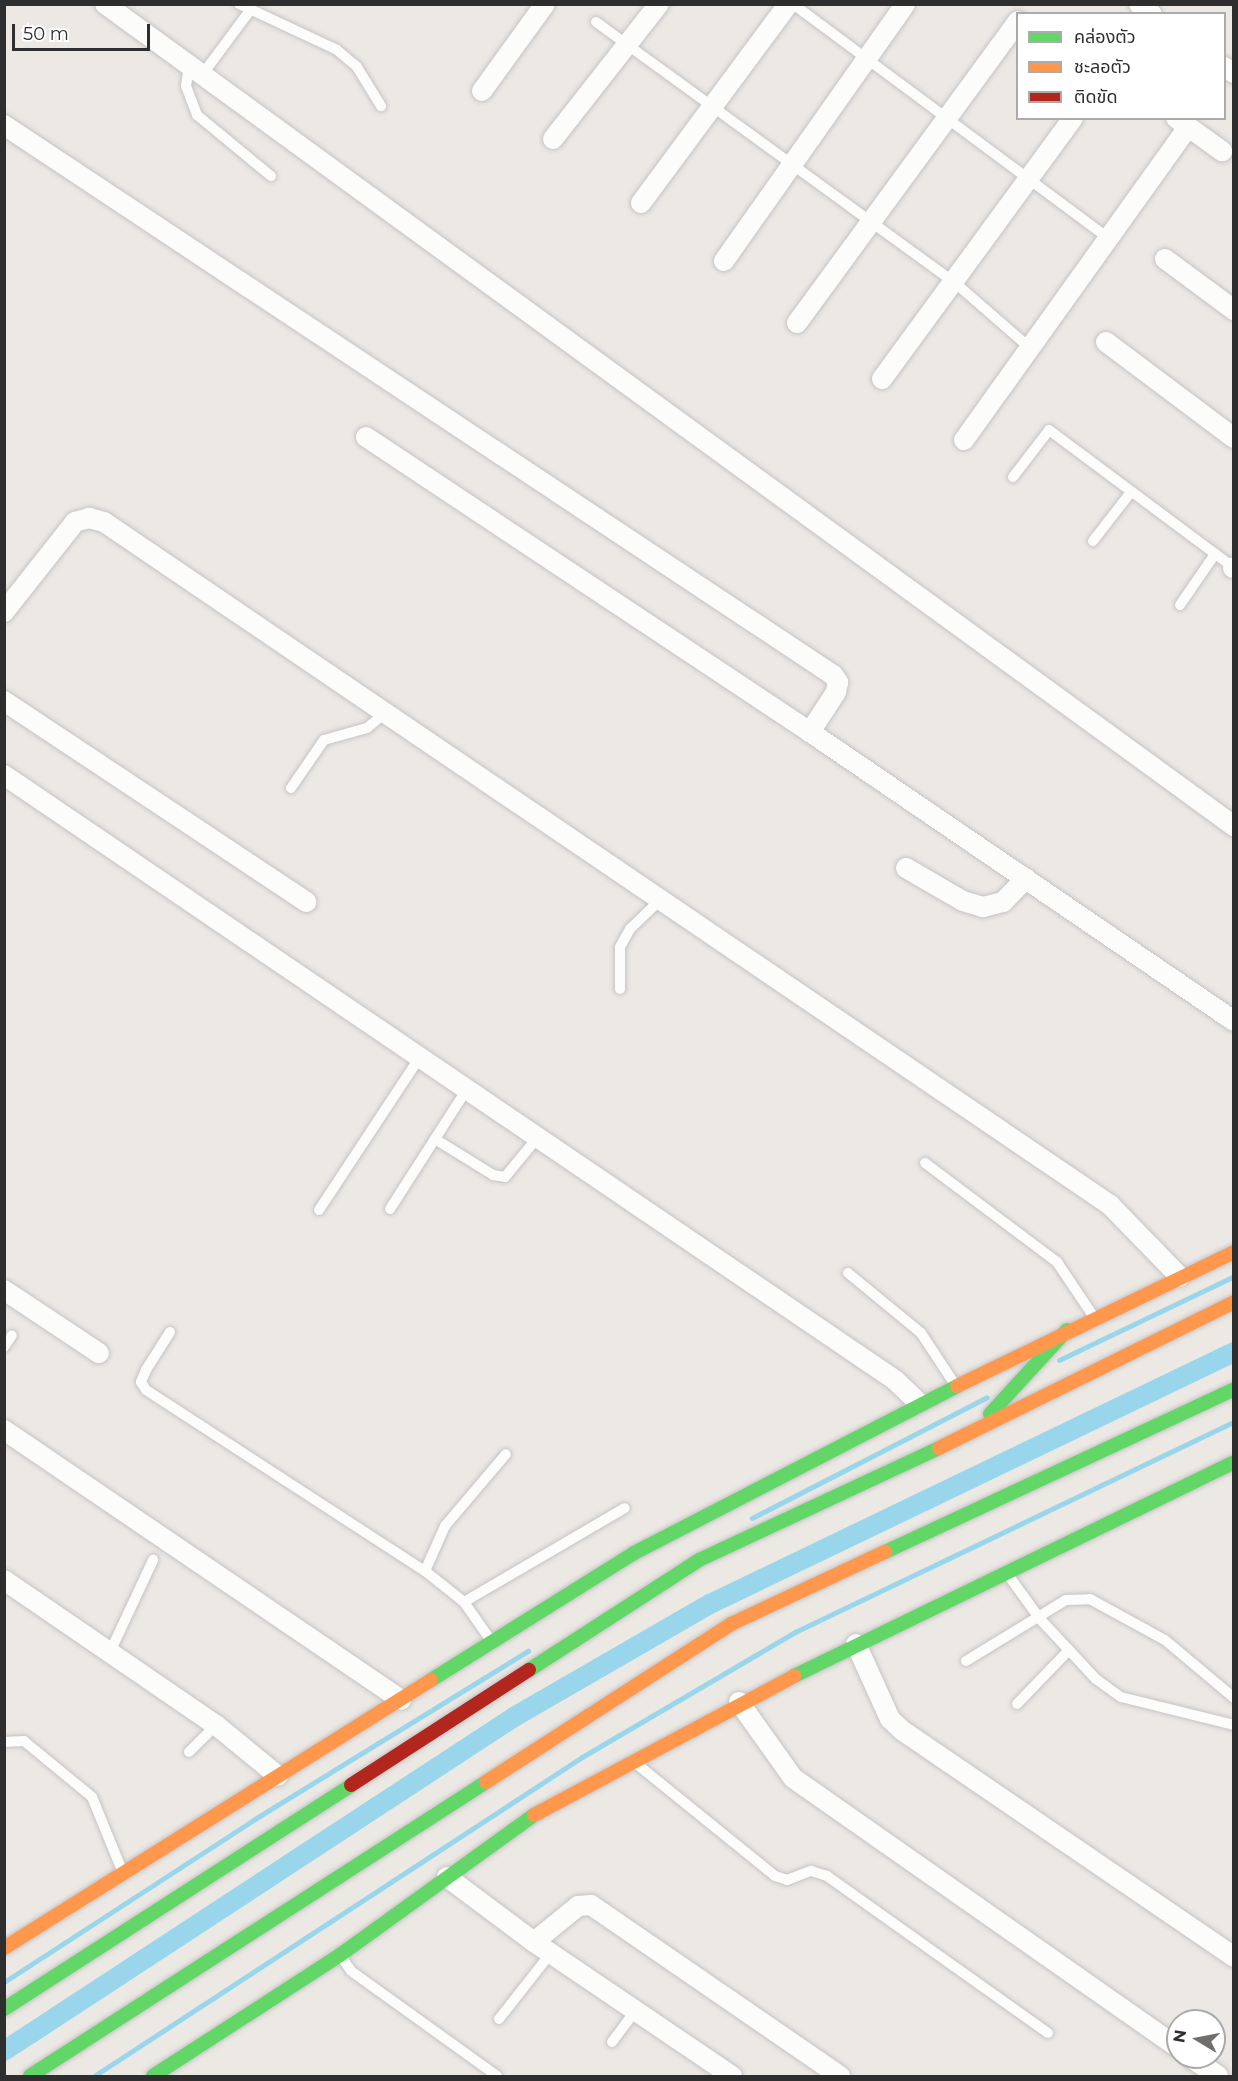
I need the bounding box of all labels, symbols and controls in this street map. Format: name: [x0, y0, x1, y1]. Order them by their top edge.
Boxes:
scale bar: [15, 12, 153, 50]
legend: [1016, 12, 1226, 120]
text: 50 m: [23, 23, 69, 45]
text: คล่องตัว: [1074, 26, 1136, 48]
text: ชะลอตัว: [1074, 56, 1131, 78]
text: ติดขัด: [1074, 86, 1117, 108]
north arrow: [1166, 2009, 1226, 2069]
text: N: [1169, 2028, 1190, 2044]

